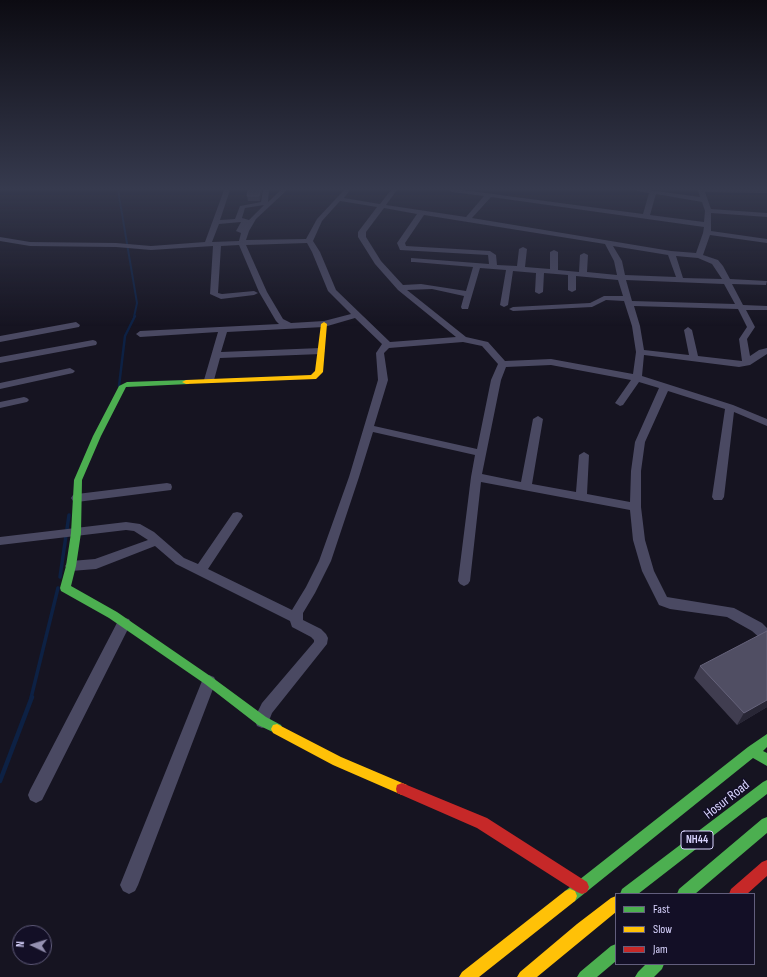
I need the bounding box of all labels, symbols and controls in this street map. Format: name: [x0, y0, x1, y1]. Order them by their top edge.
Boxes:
street label: Hosur Road: [701, 777, 753, 823]
road number: NH44: [681, 831, 713, 849]
legend: [615, 893, 755, 965]
text: Fast: [653, 902, 670, 917]
text: Slow: [653, 922, 672, 937]
north arrow: [12, 925, 52, 965]
text: N: [14, 941, 27, 948]
text: Jam: [653, 942, 668, 957]

